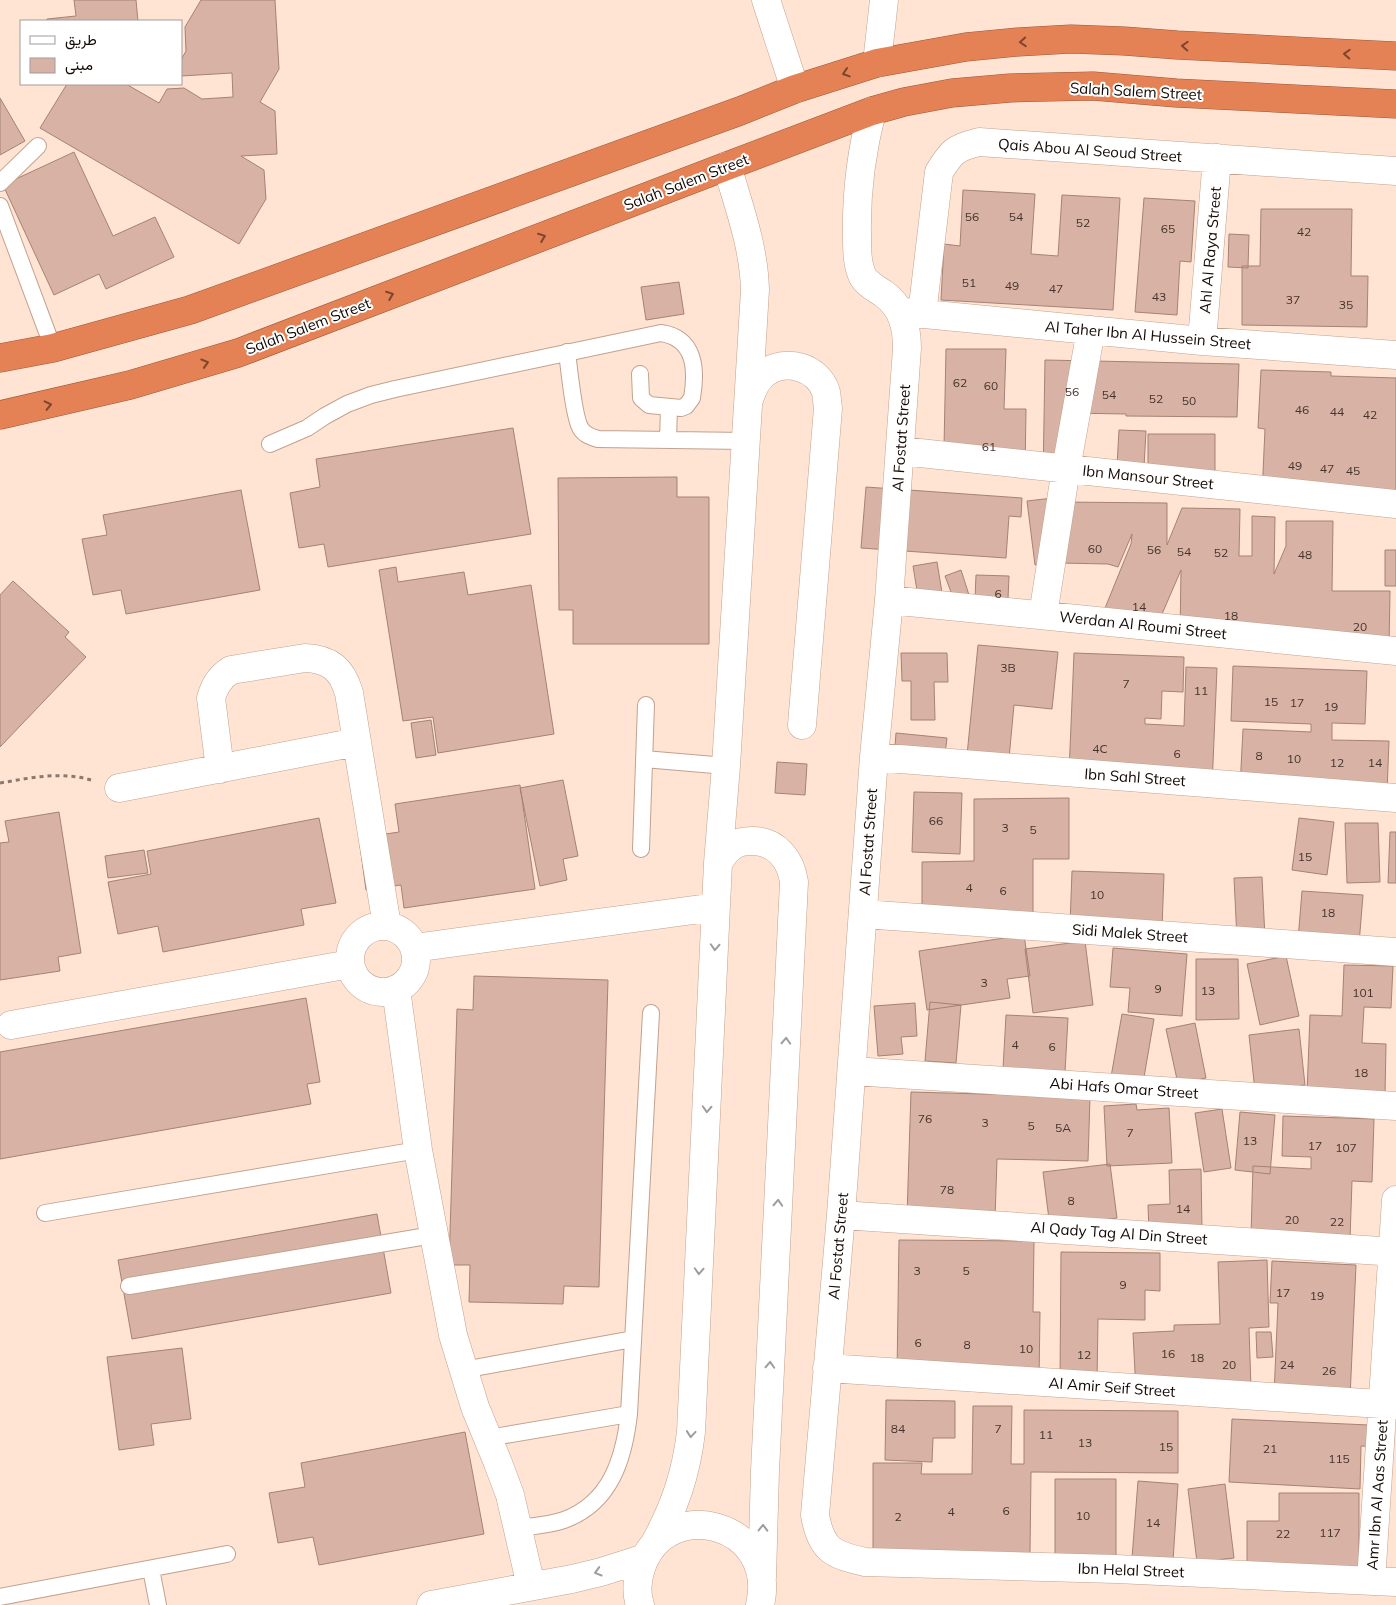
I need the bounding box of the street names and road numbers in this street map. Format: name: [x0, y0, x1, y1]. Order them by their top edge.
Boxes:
street label: Salah Salem Street: [1069, 78, 1203, 104]
street label: Qais Abou Al Seoud Street: [997, 134, 1183, 166]
street label: Salah Salem Street: [621, 149, 751, 215]
street label: Ahl Al Raya Street: [1195, 186, 1225, 314]
street label: Salah Salem Street: [243, 293, 373, 359]
street label: Al Taher Ibn Al Hussein Street: [1044, 317, 1252, 353]
street label: Al Fostat Street: [888, 384, 914, 492]
street label: Ibn Mansour Street: [1081, 461, 1215, 493]
street label: Werdan Al Roumi Street: [1058, 607, 1228, 643]
street label: Ibn Sahl Street: [1084, 764, 1186, 790]
street label: Al Fostat Street: [855, 788, 881, 896]
street label: Sidi Malek Street: [1071, 919, 1189, 947]
street label: Abi Hafs Omar Street: [1049, 1073, 1199, 1103]
street label: Al Fostat Street: [824, 1192, 852, 1300]
street label: Al Qady Tag Al Din Street: [1030, 1217, 1208, 1249]
street label: Al Amir Seif Street: [1048, 1373, 1176, 1401]
street label: Amr Ibn Al Aas Street: [1362, 1419, 1392, 1571]
street label: Ibn Helal Street: [1077, 1559, 1185, 1581]

